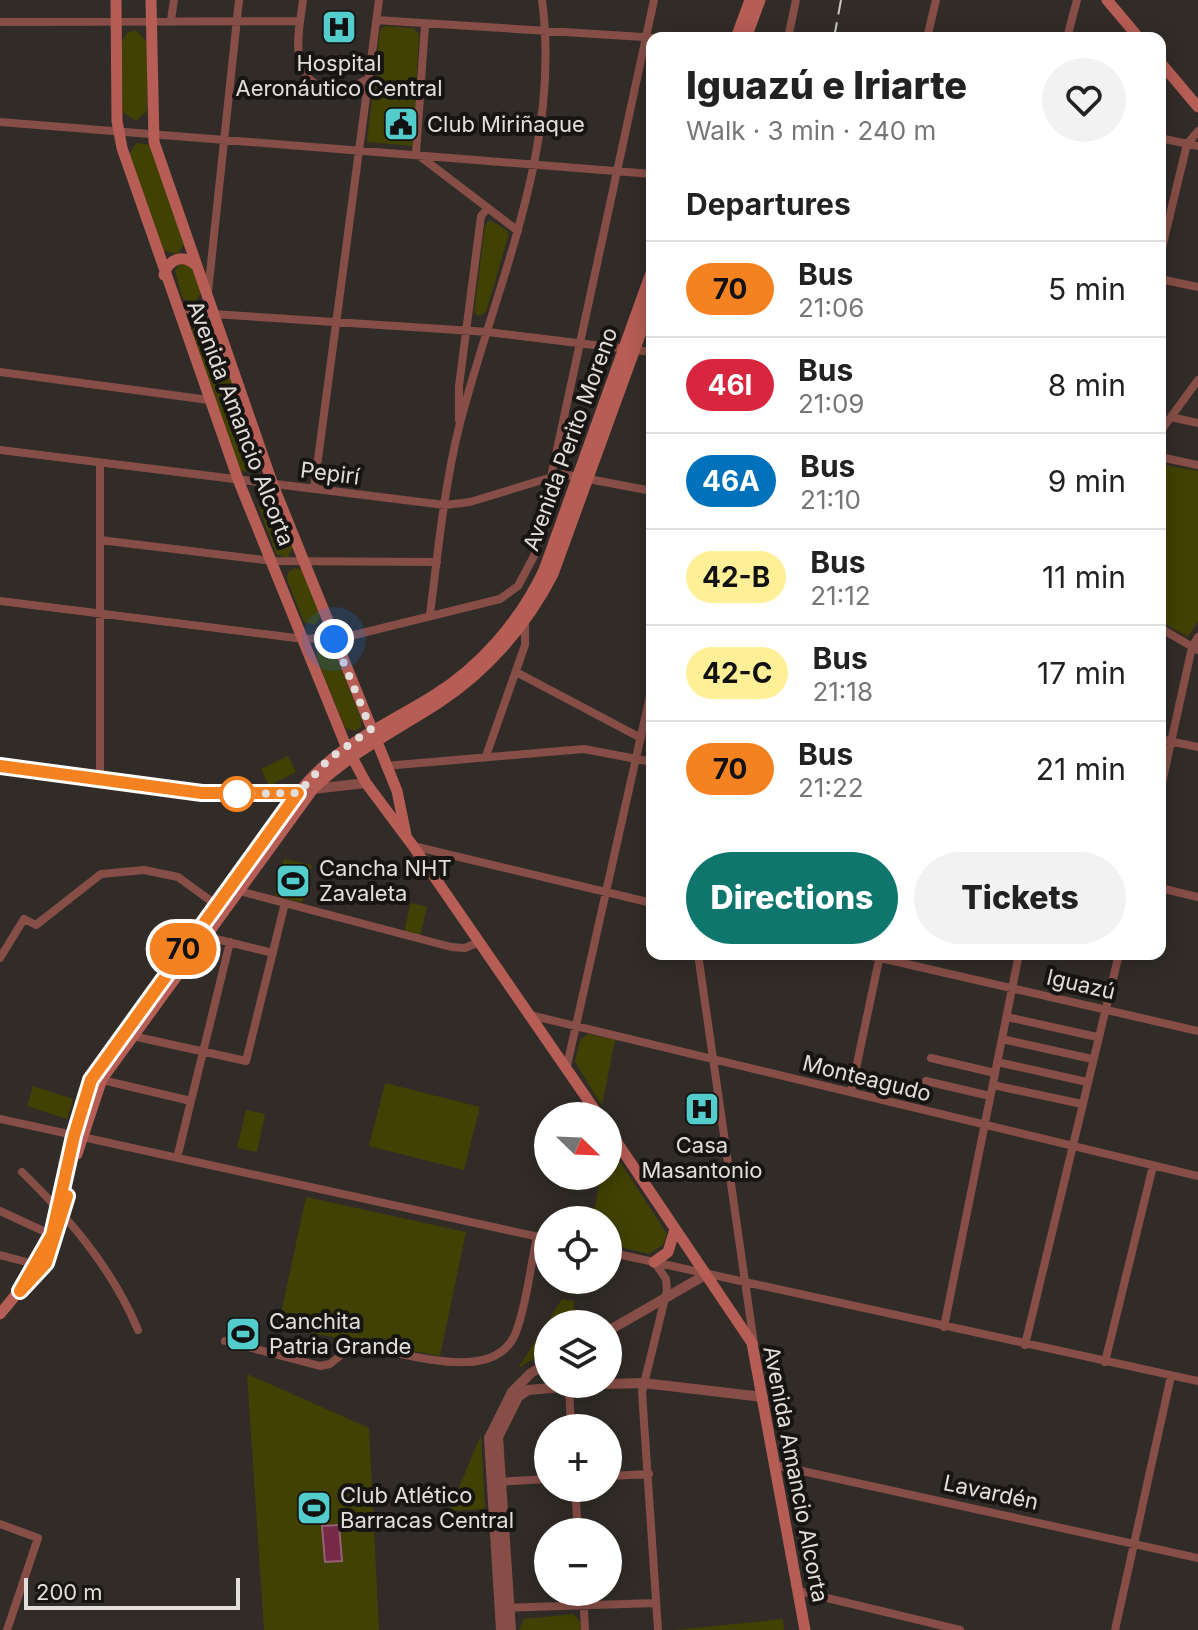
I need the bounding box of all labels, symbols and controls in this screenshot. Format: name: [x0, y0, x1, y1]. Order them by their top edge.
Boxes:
hospital icon: Hospital Aeronáutico Central: [320, 8, 358, 46]
place label: Hospital Aeronáutico Central: [235, 50, 443, 101]
button: heart: [1042, 58, 1126, 142]
text: Iguazú e Iriarte: [686, 62, 967, 108]
public building icon: Club Miriñaque: [382, 105, 420, 143]
place label: Club Miriñaque: [427, 111, 585, 137]
text: Walk · 3 min · 240 m: [686, 115, 936, 146]
text: Departures: [686, 186, 851, 222]
text: Bus: [798, 256, 853, 292]
text: 5 min: [1048, 271, 1126, 307]
text: 70: [713, 272, 747, 306]
text: 21:06: [798, 292, 864, 323]
street label: Avenida Amancio Alcorta: [182, 297, 300, 549]
street label: Avenida Perito Moreno: [517, 324, 623, 554]
text: Bus: [798, 352, 853, 388]
text: 8 min: [1048, 367, 1126, 403]
text: 46I: [708, 368, 752, 402]
text: 21:09: [798, 388, 864, 419]
text: Bus: [800, 448, 855, 484]
street label: Pepirí: [299, 456, 362, 490]
text: 9 min: [1048, 463, 1126, 499]
text: 46A: [702, 464, 760, 498]
text: 21:10: [800, 484, 861, 515]
text: Bus: [810, 544, 866, 580]
text: 11 min: [1042, 559, 1126, 595]
text: 42-B: [702, 560, 770, 594]
text: 21:12: [810, 580, 871, 611]
your location: [314, 619, 354, 659]
text: Bus: [812, 640, 868, 676]
text: 17 min: [1037, 655, 1126, 691]
text: 42-C: [702, 656, 772, 690]
text: 21:18: [812, 676, 873, 707]
text: Bus: [798, 736, 853, 772]
text: 21 min: [1036, 751, 1126, 787]
text: 70: [713, 752, 747, 786]
text: 21:22: [798, 772, 864, 803]
unlabelled marker: [220, 777, 254, 811]
button: Directions: [686, 852, 898, 944]
button: Tickets: [914, 852, 1126, 944]
place label: Cancha NHT Zavaleta: [319, 855, 452, 906]
sports icon: Cancha NHT Zavaleta: [274, 862, 312, 900]
line badge: 70: [147, 923, 219, 975]
text: 70: [166, 932, 200, 966]
street label: Iguazú: [1044, 963, 1118, 1005]
street label: Monteagudo: [800, 1049, 934, 1107]
hospital icon: Casa Masantonio: [683, 1090, 721, 1128]
north arrow: [534, 1102, 622, 1190]
map controls: [534, 1102, 622, 1606]
place label: Casa Masantonio: [642, 1132, 762, 1183]
button: locate: [534, 1206, 622, 1294]
place label: Canchita Patria Grande: [269, 1308, 411, 1359]
button: layers: [534, 1310, 622, 1398]
sports icon: Canchita Patria Grande: [224, 1315, 262, 1353]
street label: Avenida Amancio Alcorta: [758, 1344, 834, 1604]
button: +: [534, 1414, 622, 1502]
street label: Lavardén: [941, 1469, 1041, 1515]
place label: Club Atlético Barracas Central: [340, 1482, 514, 1533]
sports icon: Club Atlético Barracas Central: [295, 1489, 333, 1527]
button: −: [534, 1518, 622, 1606]
scale bar: [24, 1574, 240, 1610]
text: 200 m: [36, 1579, 103, 1605]

